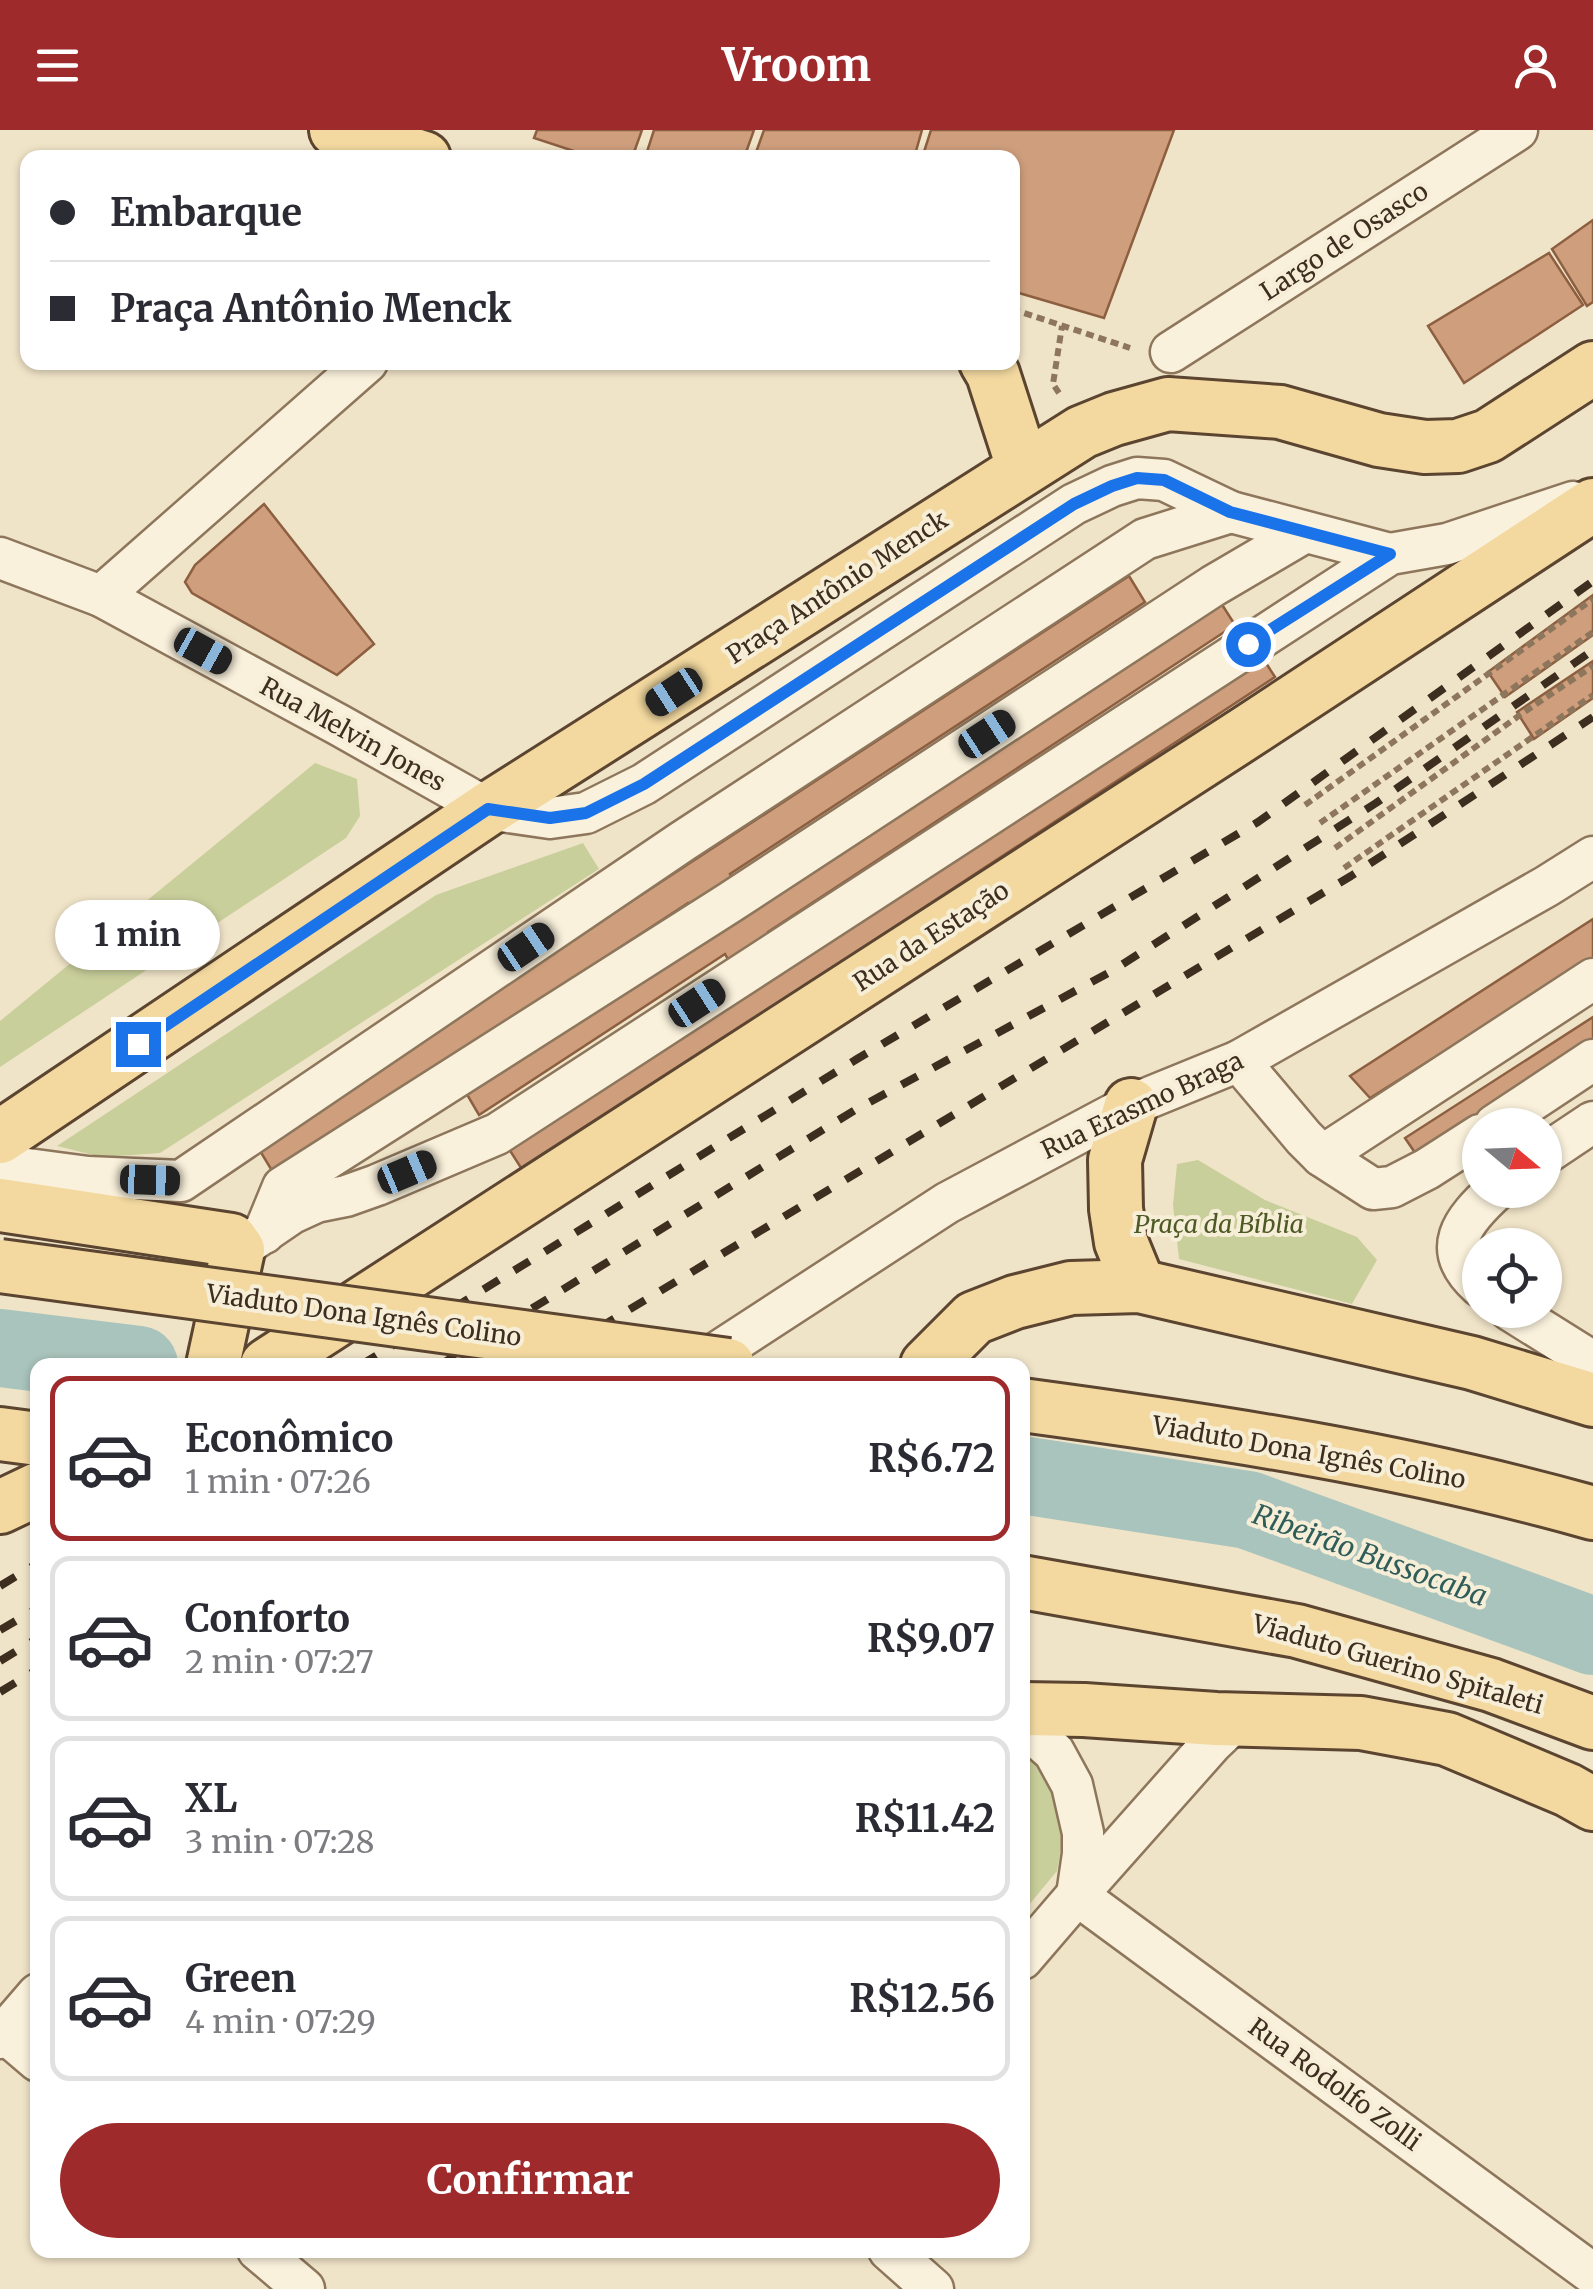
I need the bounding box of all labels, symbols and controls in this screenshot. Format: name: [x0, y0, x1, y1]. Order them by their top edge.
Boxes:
text: Vroom: [722, 37, 871, 93]
icon: menu: [30, 38, 85, 93]
icon: person: [1508, 38, 1563, 93]
street label: Largo de Osasco: [1254, 175, 1434, 307]
text: Embarque: [110, 189, 302, 236]
text: Praça Antônio Menck: [110, 285, 511, 332]
street label: Praça Antônio Menck: [720, 503, 954, 671]
route start: [1226, 622, 1271, 667]
car: [169, 623, 237, 679]
car: [641, 663, 707, 721]
street label: Rua Melvin Jones: [255, 670, 451, 798]
car: [954, 705, 1020, 763]
street label: Rua da Estação: [847, 874, 1015, 998]
callout: 1 min: [56, 899, 220, 969]
text: 1 min: [94, 915, 181, 955]
car: [493, 918, 559, 976]
car: [664, 974, 730, 1032]
route end: [116, 1022, 161, 1067]
street label: Rua Erasmo Braga: [1036, 1044, 1248, 1166]
north arrow: [1462, 1108, 1562, 1208]
map controls: [1462, 1108, 1562, 1328]
car: [374, 1146, 440, 1198]
car: [119, 1164, 181, 1196]
park label: Praça da Bíblia: [1134, 1208, 1304, 1240]
button: locate: [1462, 1228, 1562, 1328]
street label: Viaduto Dona Ignês Colino: [203, 1277, 524, 1353]
street label: Viaduto Dona Ignês Colino: [1149, 1408, 1468, 1495]
icon: car: [65, 1414, 155, 1504]
text: Econômico: [185, 1415, 393, 1462]
text: R$6.72: [868, 1435, 995, 1482]
text: 1 min · 07:26: [185, 1462, 371, 1502]
water label: Ribeirão Bussocaba: [1248, 1496, 1492, 1614]
icon: car: [65, 1594, 155, 1684]
text: Conforto: [185, 1595, 350, 1642]
street label: Viaduto Guerino Spitaleti: [1248, 1607, 1547, 1721]
text: R$9.07: [867, 1615, 995, 1662]
text: 2 min · 07:27: [185, 1642, 374, 1682]
icon: car: [65, 1774, 155, 1864]
text: XL: [185, 1775, 237, 1822]
text: R$11.42: [855, 1795, 995, 1842]
text: 3 min · 07:28: [185, 1822, 375, 1862]
icon: car: [65, 1954, 155, 2044]
text: Green: [185, 1955, 296, 2002]
text: R$12.56: [849, 1975, 995, 2022]
text: 4 min · 07:29: [185, 2002, 376, 2042]
street label: Rua Rodolfo Zolli: [1242, 2011, 1428, 2157]
button: Confirmar: [60, 2123, 1000, 2238]

